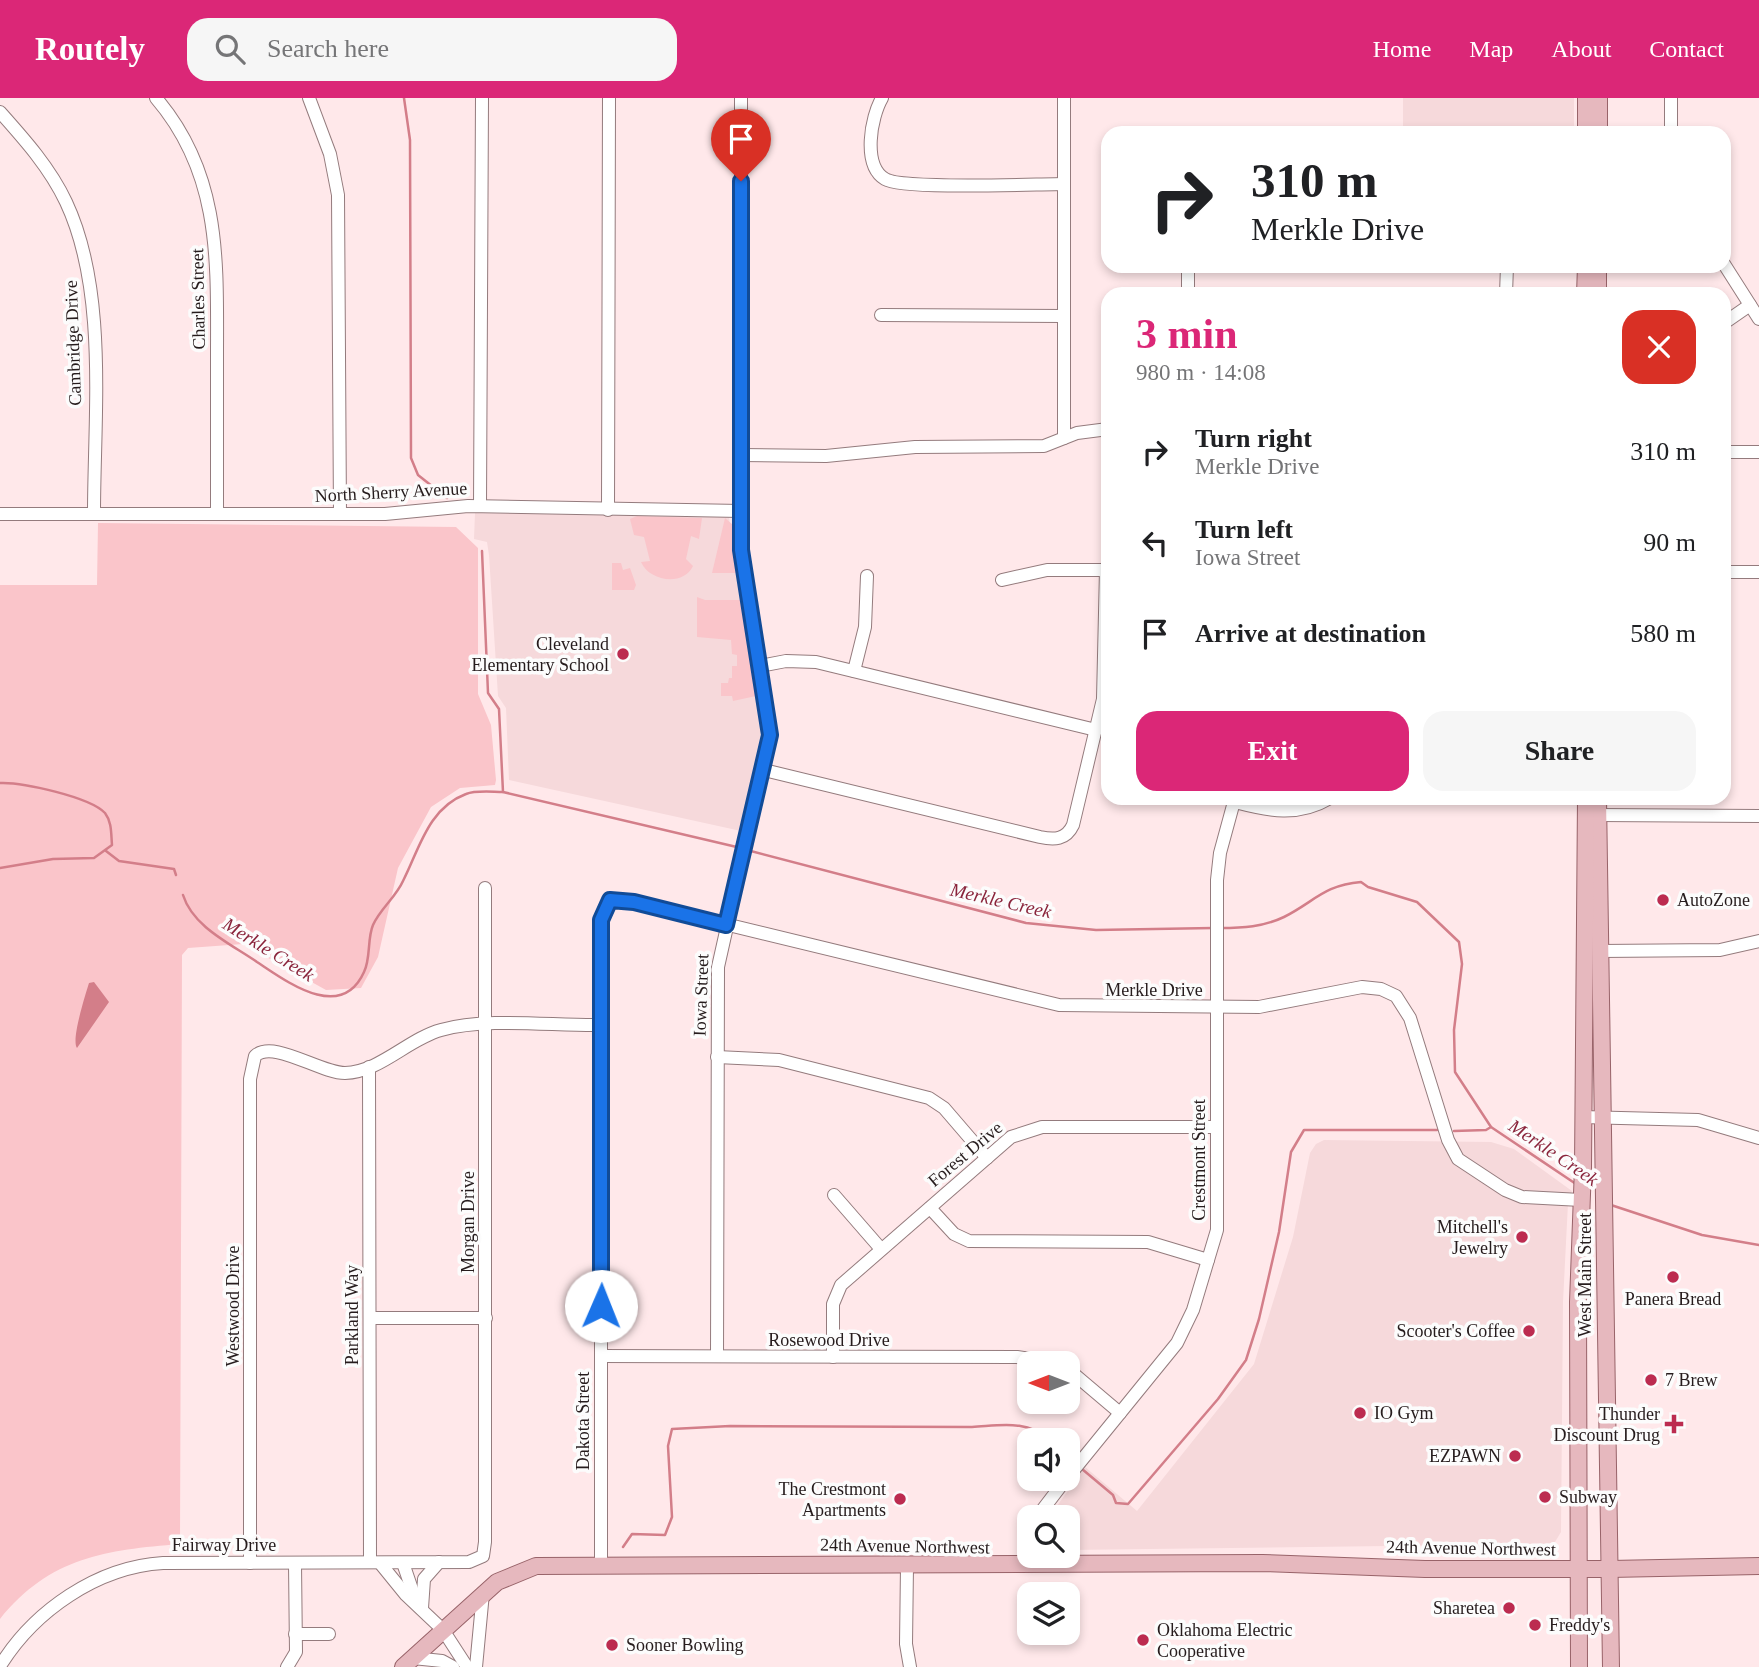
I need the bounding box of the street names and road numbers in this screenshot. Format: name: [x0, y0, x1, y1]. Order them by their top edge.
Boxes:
street label: Charles Street: [187, 248, 209, 350]
street label: Cambridge Drive: [61, 280, 85, 406]
street label: North Sherry Avenue: [314, 478, 468, 506]
street label: Iowa Street: [690, 953, 712, 1037]
street label: Merkle Drive: [1105, 980, 1203, 1000]
street label: Crestmont Street: [1189, 1099, 1209, 1221]
street label: Forest Drive: [924, 1117, 1006, 1191]
street label: Morgan Drive: [458, 1171, 478, 1273]
street label: West Main Street: [1575, 1213, 1595, 1337]
street label: Westwood Drive: [223, 1245, 243, 1367]
street label: Parkland Way: [342, 1265, 362, 1365]
street label: Rosewood Drive: [768, 1330, 890, 1350]
street label: Dakota Street: [573, 1372, 593, 1470]
street label: Fairway Drive: [172, 1535, 276, 1555]
street label: 24th Avenue Northwest: [820, 1535, 990, 1557]
street label: 24th Avenue Northwest: [1386, 1537, 1556, 1559]

